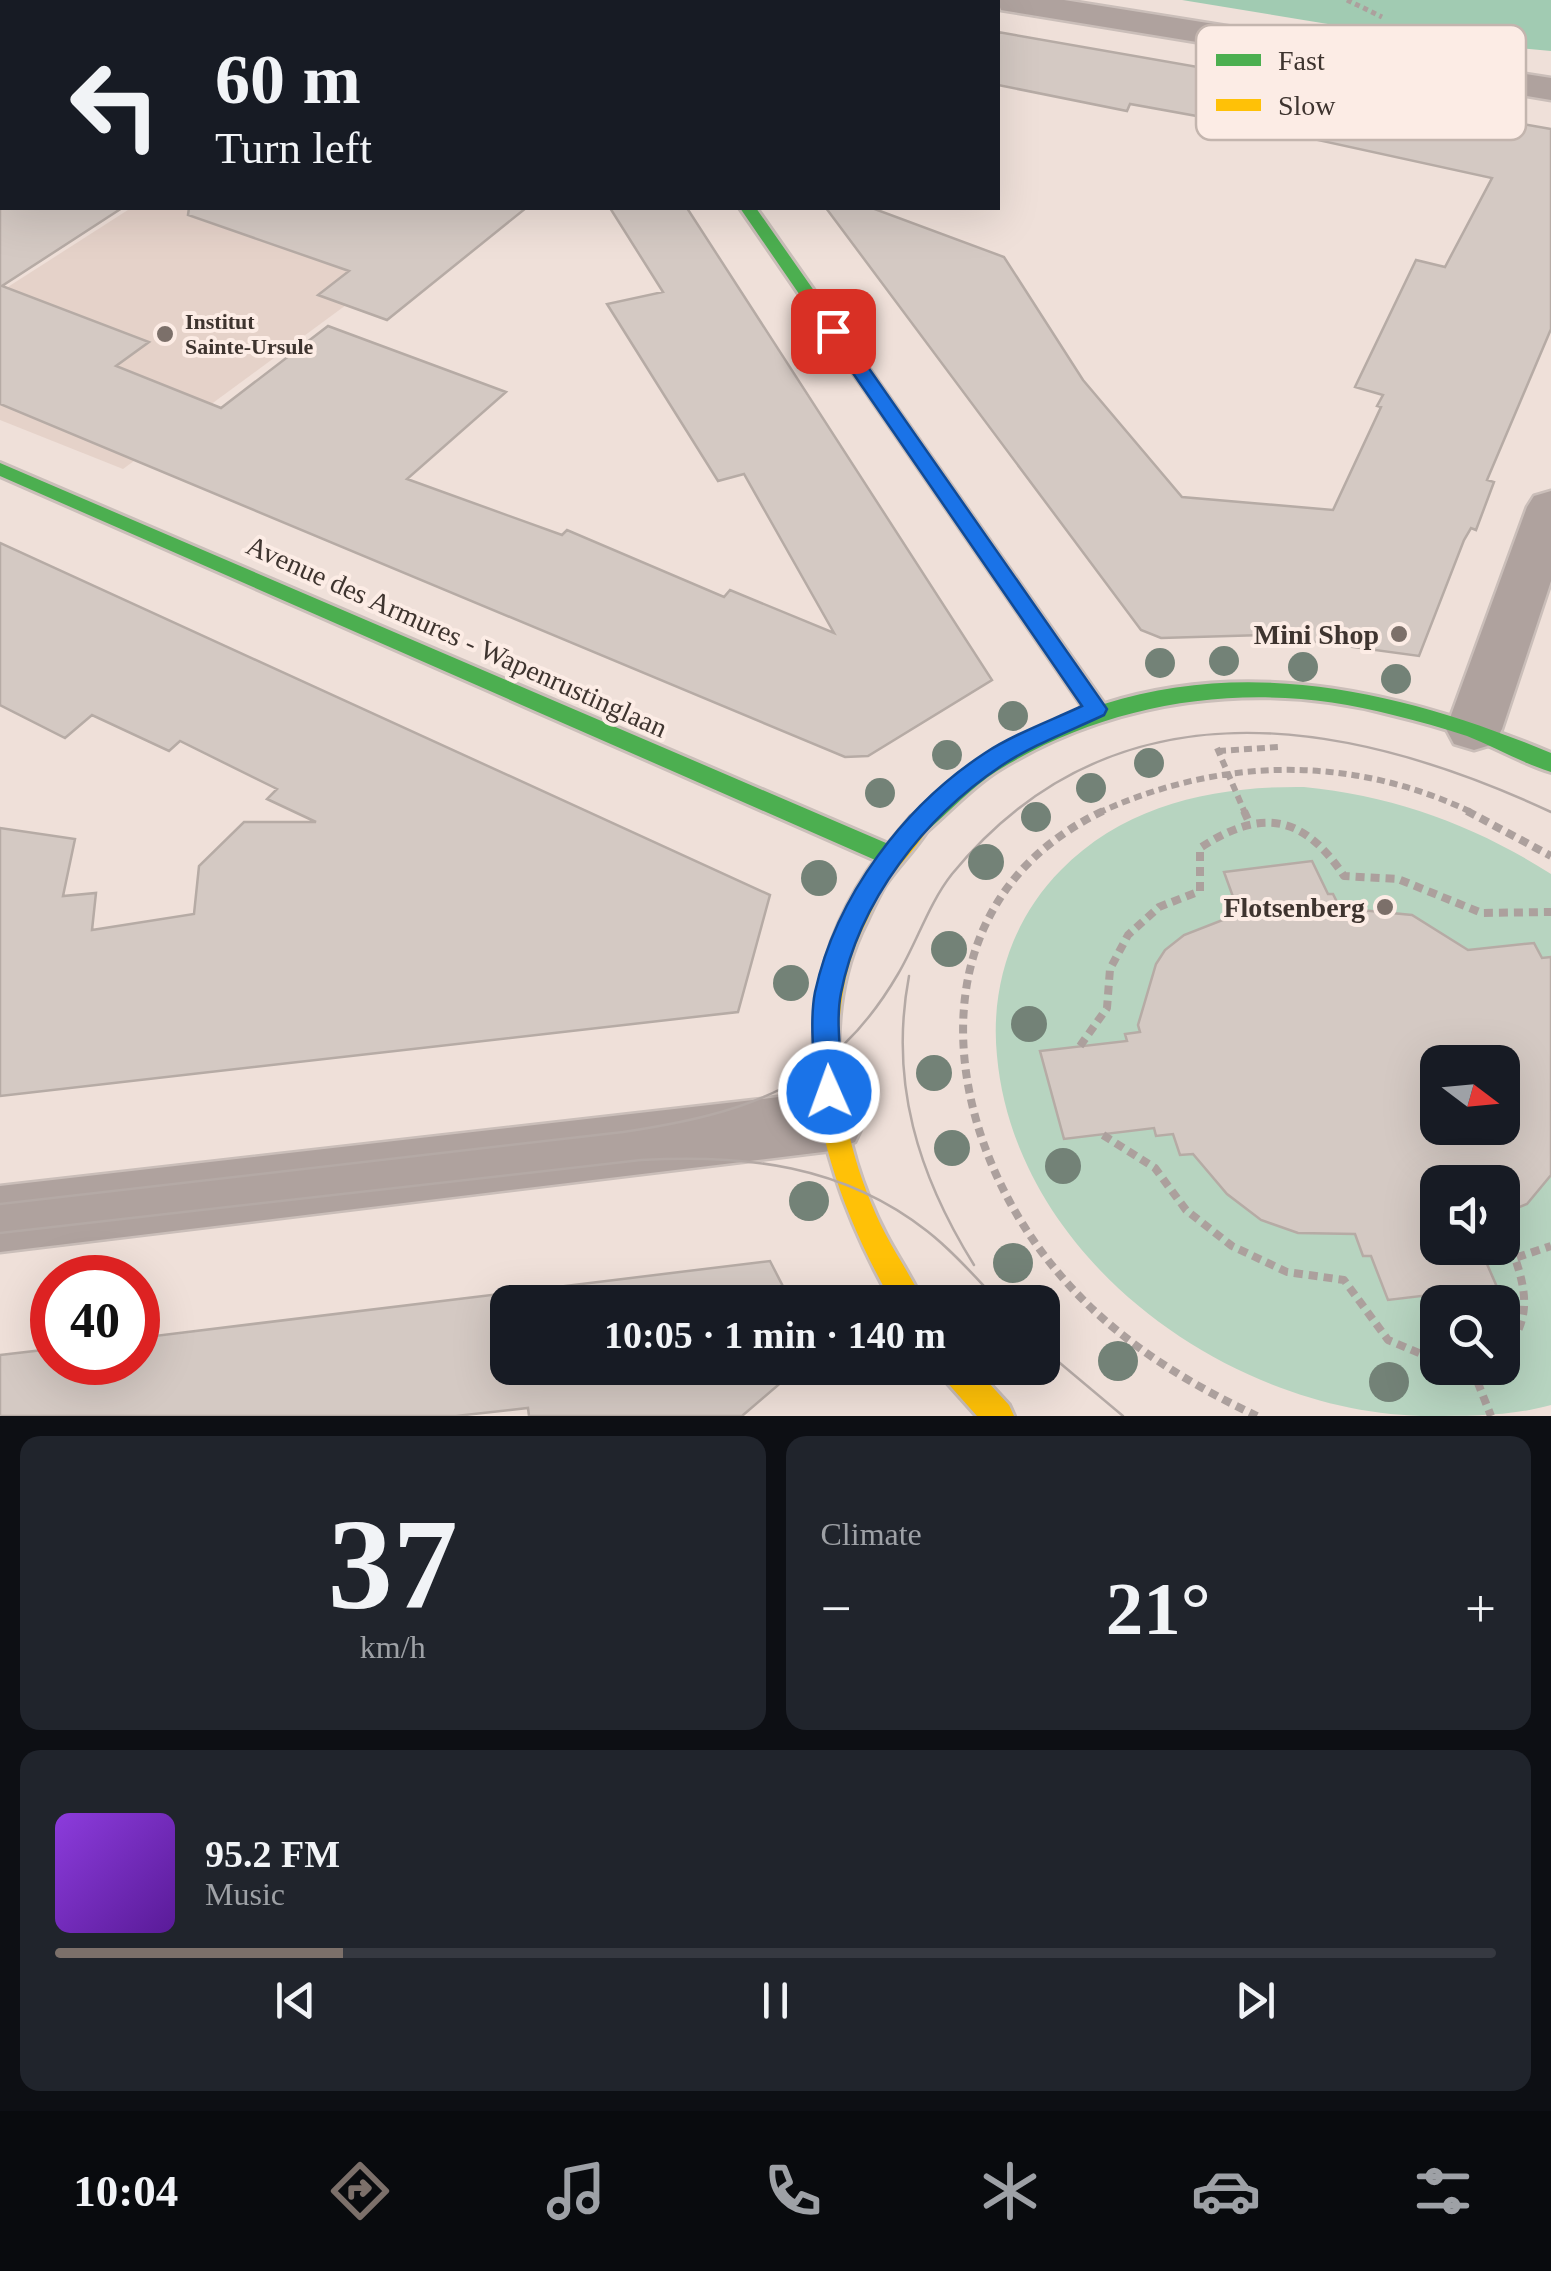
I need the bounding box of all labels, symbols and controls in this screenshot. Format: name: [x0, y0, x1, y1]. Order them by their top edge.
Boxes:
legend: [1196, 25, 1526, 140]
icon: left: [50, 40, 180, 170]
text: 60 m: [215, 41, 361, 118]
text: Fast: [1278, 45, 1325, 76]
text: Slow: [1278, 90, 1336, 121]
text: Turn left: [215, 123, 372, 173]
pin: [791, 289, 876, 374]
icon: arrive: [806, 304, 861, 359]
place label: Institut Sainte-Ursule: [185, 309, 314, 359]
marker: Institut Sainte-Ursule: [154, 323, 176, 345]
street label: Avenue des Armures - Wapenrustinglaan: [242, 529, 672, 744]
place label: Mini Shop: [1254, 619, 1379, 650]
marker: Mini Shop: [1388, 623, 1410, 645]
place label: Flotsenberg: [1223, 892, 1365, 923]
marker: Flotsenberg: [1374, 896, 1396, 918]
position arrow: [777, 1040, 881, 1144]
north arrow: [1420, 1045, 1520, 1145]
map controls: [1420, 1045, 1520, 1385]
button: sound: [1420, 1165, 1520, 1265]
speed limit sign: 40: [30, 1255, 160, 1385]
button: search: [1420, 1285, 1520, 1385]
text: 10:05 · 1 min · 140 m: [604, 1314, 946, 1356]
text: 37: [328, 1492, 458, 1636]
text: Climate: [821, 1516, 922, 1552]
text: 21°: [1106, 1567, 1211, 1650]
text: −: [821, 1578, 852, 1639]
text: +: [1465, 1578, 1496, 1639]
text: km/h: [360, 1629, 426, 1665]
text: 95.2 FM: [205, 1833, 340, 1875]
text: Music: [205, 1876, 285, 1912]
icon: previous: [268, 1973, 323, 2028]
icon: pause: [748, 1973, 803, 2028]
icon: next: [1228, 1973, 1283, 2028]
icon: directions: [325, 2156, 395, 2226]
icon: music: [541, 2156, 611, 2226]
icon: phone: [758, 2156, 828, 2226]
icon: climate: [975, 2156, 1045, 2226]
icon: car: [1191, 2156, 1261, 2226]
icon: filters: [1408, 2156, 1478, 2226]
text: 10:04: [73, 2166, 178, 2216]

